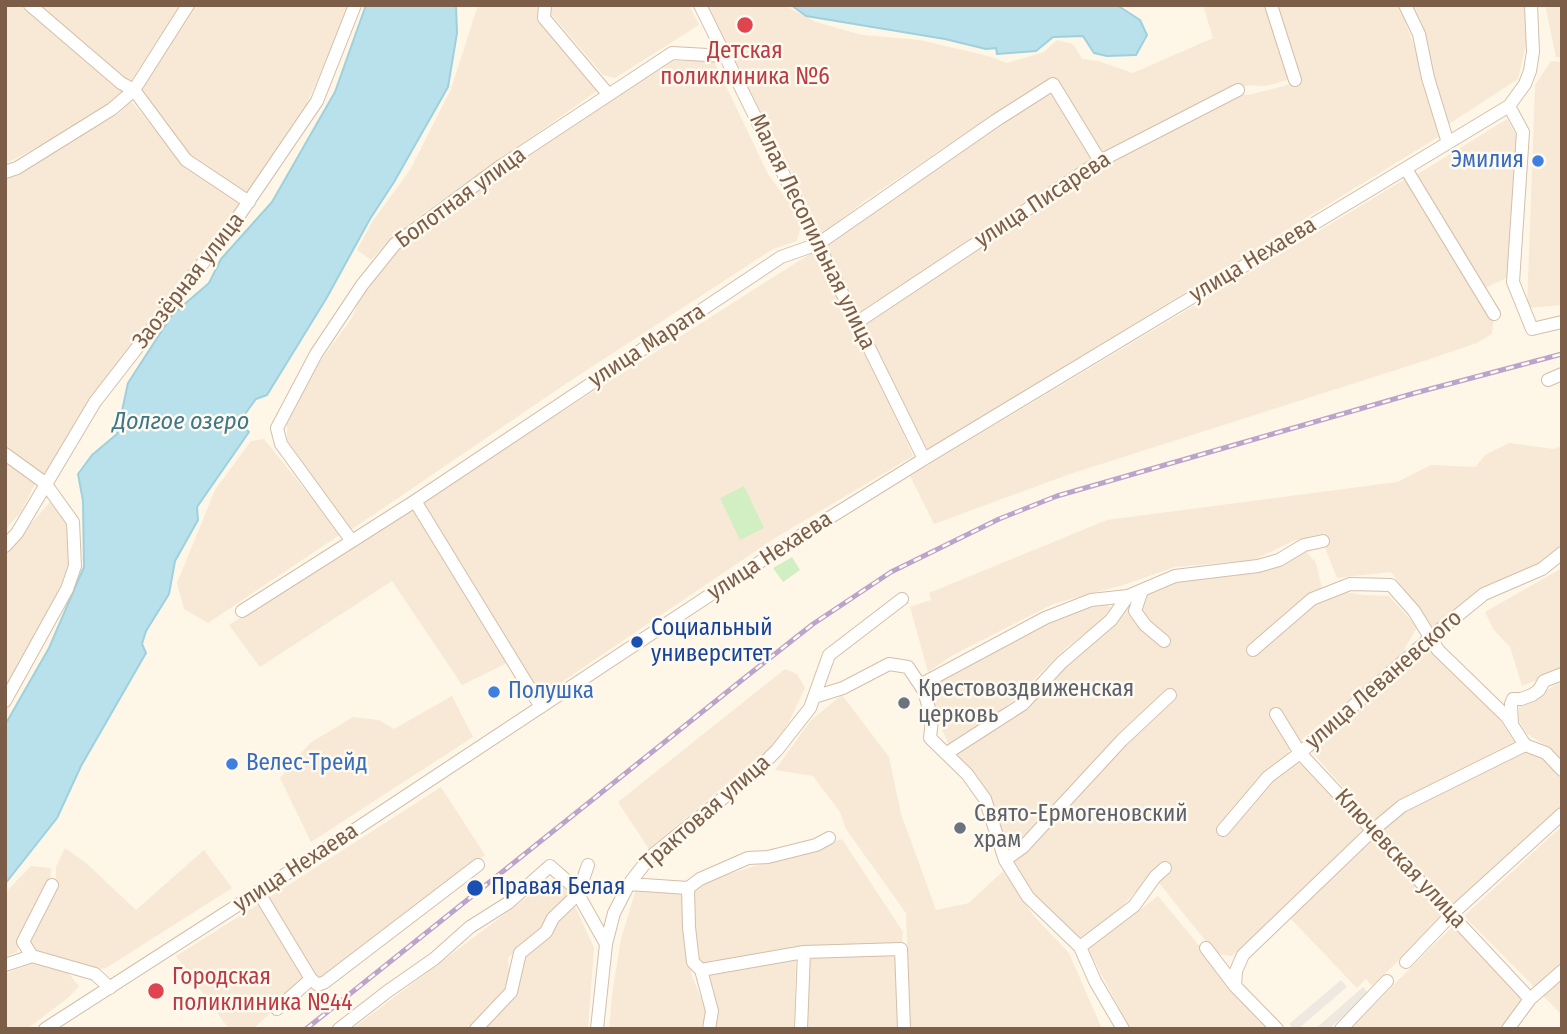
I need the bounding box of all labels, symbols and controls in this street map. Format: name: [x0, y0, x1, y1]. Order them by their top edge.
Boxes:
marker: Детская поликлиника №6: [735, 15, 755, 35]
place label: Детская поликлиника №6: [660, 38, 830, 92]
street label: Малая Лесопильная улица: [743, 110, 881, 354]
street label: Болотная улица: [390, 141, 532, 255]
street label: улица Писарева: [970, 146, 1116, 254]
place label: Эмилия: [1451, 147, 1524, 175]
marker: Эмилия: [1530, 153, 1546, 169]
street label: Заозёрная улица: [127, 207, 251, 355]
street label: улица Нехаева: [1185, 211, 1321, 309]
street label: улица Марата: [584, 298, 710, 394]
water label: Долгое озеро: [113, 408, 249, 436]
street label: улица Нехаева: [702, 505, 838, 607]
street label: улица Леваневского: [1300, 604, 1468, 756]
place label: Социальный университет: [651, 615, 772, 669]
marker: Социальный университет: [629, 634, 645, 650]
place label: Крестовоздвиженская церковь: [918, 676, 1134, 730]
place label: Полушка: [508, 678, 594, 706]
marker: Полушка: [486, 684, 502, 700]
marker: Крестовоздвиженская церковь: [896, 695, 912, 711]
street label: Трактовая улица: [636, 749, 776, 877]
place label: Велес-Трейд: [246, 750, 367, 778]
marker: Велес-Трейд: [224, 756, 240, 772]
street label: Ключевская улица: [1328, 784, 1472, 934]
place label: Свято-Ермогеновский храм: [974, 801, 1188, 855]
street label: улица Нехаева: [228, 817, 364, 919]
marker: Свято-Ермогеновский храм: [952, 820, 968, 836]
place label: Правая Белая: [491, 874, 625, 902]
marker: Правая Белая: [465, 878, 485, 898]
place label: Городская поликлиника №44: [172, 964, 352, 1018]
marker: Городская поликлиника №44: [146, 981, 166, 1001]

